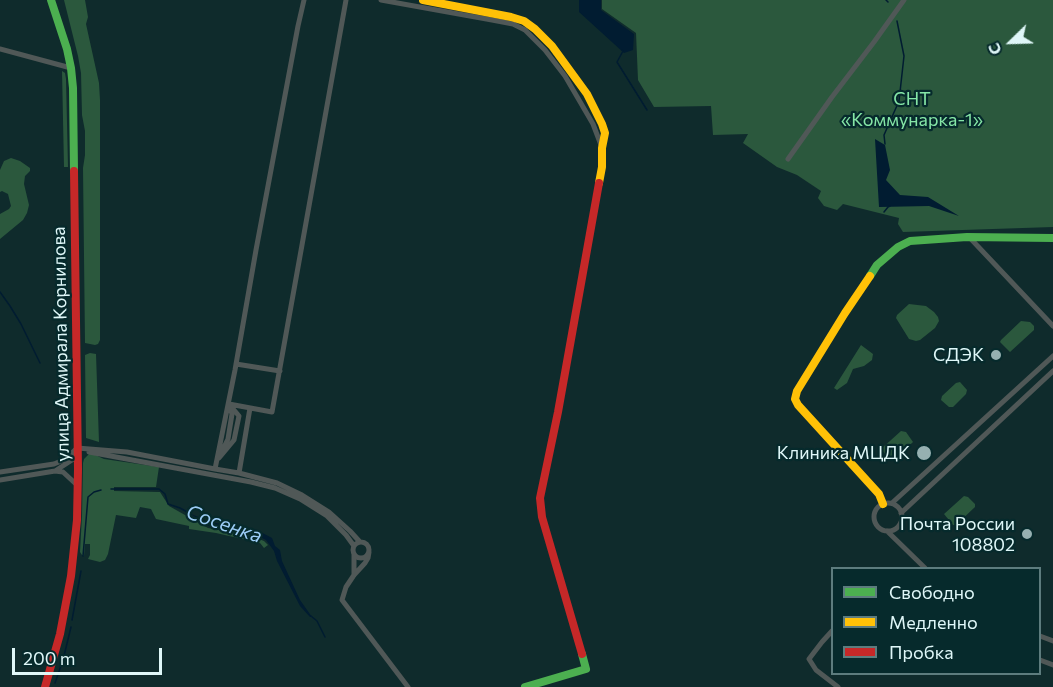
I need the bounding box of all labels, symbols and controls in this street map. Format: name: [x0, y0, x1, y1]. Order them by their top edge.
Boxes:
north arrow: [981, 12, 1041, 72]
text: С: [983, 40, 1005, 58]
park label: СНТ «Коммунарка-1»: [841, 88, 983, 130]
street label: улица Адмирала Корнилова: [48, 226, 74, 462]
place label: СДЭК: [933, 344, 984, 366]
marker: СДЭК: [989, 348, 1003, 362]
place label: Клиника МЦДК: [777, 442, 910, 464]
marker: Клиника МЦДК: [915, 444, 933, 462]
water label: Сосенка: [183, 500, 265, 548]
place label: Почта России 108802: [900, 513, 1015, 556]
marker: Почта России 108802: [1020, 527, 1034, 541]
legend: [831, 567, 1041, 675]
text: Свободно: [889, 581, 975, 603]
text: Медленно: [889, 611, 978, 633]
scale bar: [15, 636, 165, 674]
text: Пробка: [889, 641, 954, 663]
text: 200 m: [23, 647, 76, 669]

